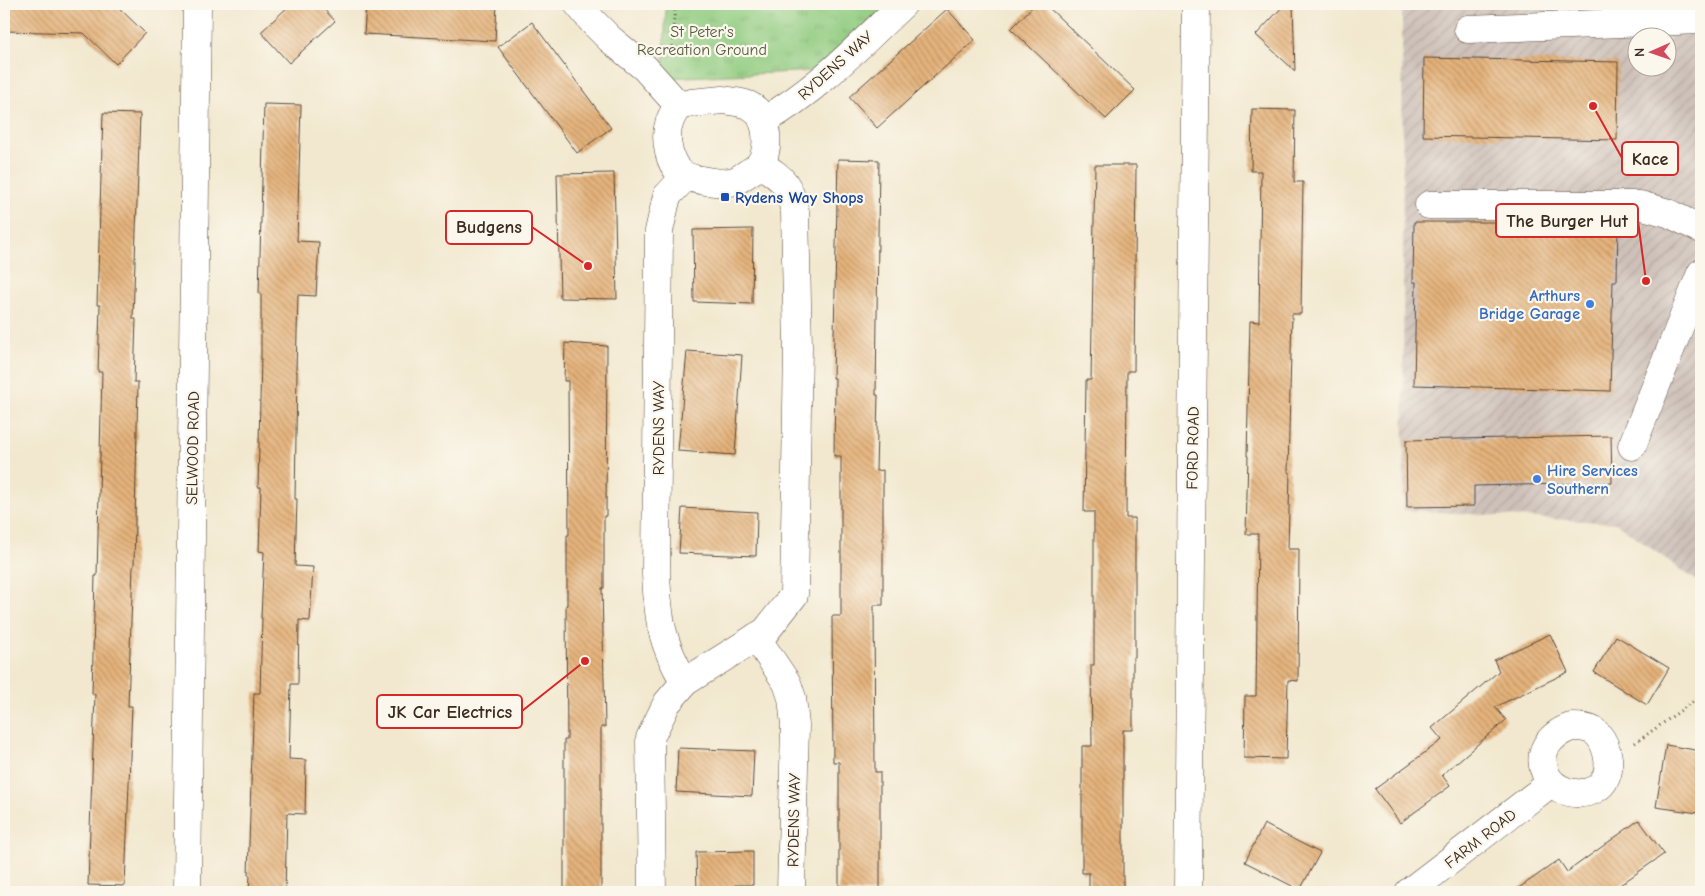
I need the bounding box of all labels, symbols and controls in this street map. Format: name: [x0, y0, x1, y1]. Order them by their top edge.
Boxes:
park label: St Peter's Recreation Ground: [637, 23, 767, 59]
street label: RYDENS WAY: [795, 27, 877, 104]
north arrow: [1628, 28, 1678, 78]
text: N: [1631, 48, 1648, 57]
callout: Kace: [1622, 142, 1678, 175]
text: Kace: [1632, 149, 1668, 170]
place label: Rydens Way Shops: [735, 189, 863, 207]
marker: Rydens Way Shops: [719, 191, 731, 203]
callout: The Burger Hut: [1496, 204, 1638, 237]
callout: Budgens: [446, 211, 532, 244]
text: The Burger Hut: [1506, 211, 1629, 232]
text: Budgens: [456, 217, 522, 238]
place label: Arthurs Bridge Garage: [1479, 287, 1580, 323]
marker: Arthurs Bridge Garage: [1584, 298, 1596, 310]
street label: RYDENS WAY: [650, 380, 668, 475]
street label: SELWOOD ROAD: [183, 391, 203, 505]
street label: FORD ROAD: [1183, 406, 1203, 490]
place label: Hire Services Southern: [1547, 462, 1638, 498]
marker: Hire Services Southern: [1531, 473, 1543, 485]
callout: JK Car Electrics: [377, 695, 522, 728]
text: JK Car Electrics: [388, 702, 513, 723]
street label: RYDENS WAY: [784, 772, 804, 867]
street label: FARM ROAD: [1441, 805, 1520, 872]

